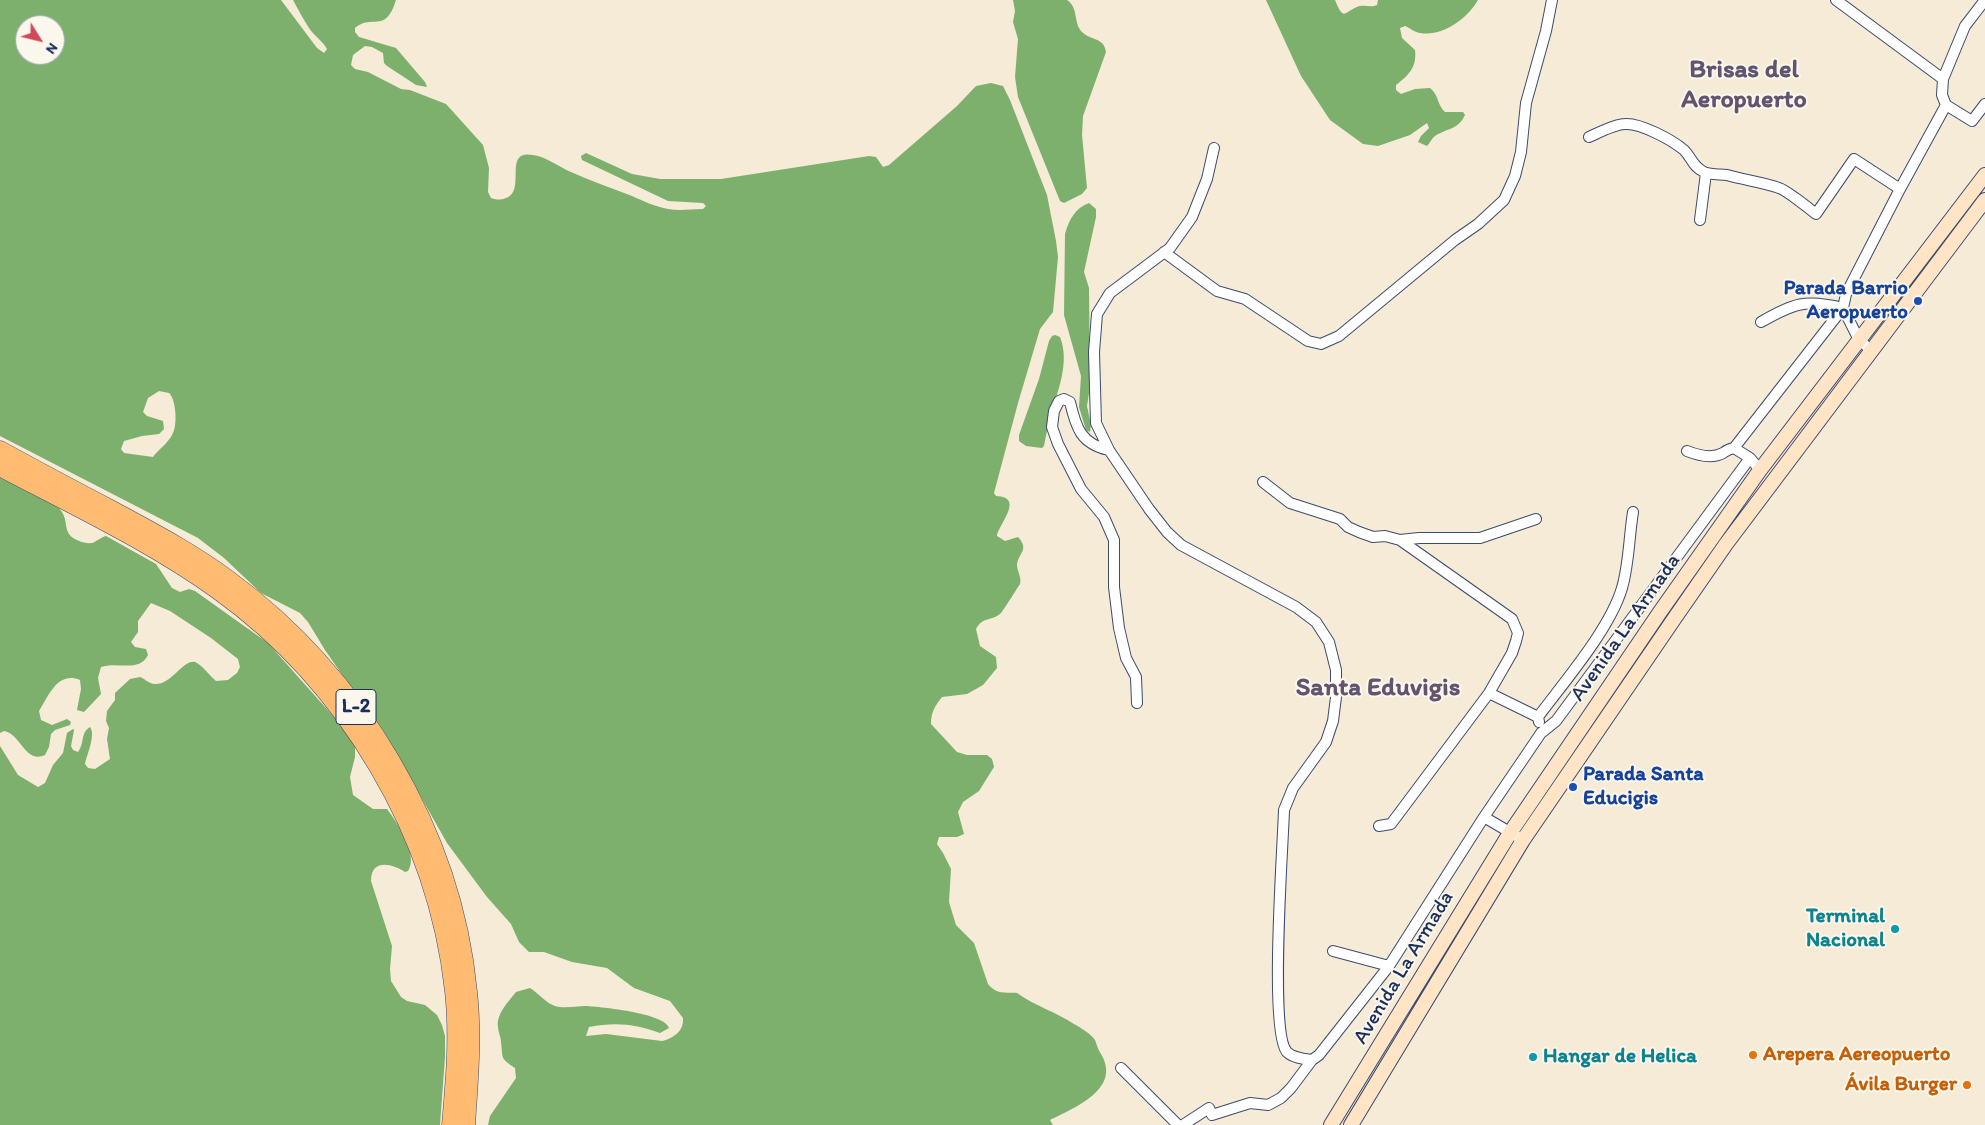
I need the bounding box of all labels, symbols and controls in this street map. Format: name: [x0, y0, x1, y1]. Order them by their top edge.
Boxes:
north arrow: [15, 15, 65, 65]
text: N: [42, 40, 61, 57]
district label: Brisas del Aeropuerto: [1681, 54, 1807, 116]
place label: Parada Barrio Aeropuerto: [1783, 276, 1908, 326]
marker: Parada Barrio Aeropuerto: [1912, 295, 1924, 307]
street label: Avenida La Armada: [1566, 549, 1686, 707]
district label: Santa Eduvigis: [1296, 672, 1460, 704]
road number: L-2: [336, 690, 376, 724]
place label: Parada Santa Educigis: [1583, 762, 1704, 812]
marker: Parada Santa Educigis: [1567, 781, 1579, 793]
street label: Avenida La Armada: [1348, 887, 1460, 1049]
place label: Terminal Nacional: [1806, 904, 1885, 954]
marker: Terminal Nacional: [1889, 923, 1901, 935]
place label: Arepera Aereopuerto: [1763, 1042, 1950, 1068]
place label: Hangar de Helica: [1543, 1044, 1697, 1070]
marker: Arepera Aereopuerto: [1747, 1049, 1759, 1061]
marker: Hangar de Helica: [1527, 1051, 1539, 1063]
place label: Ávila Burger: [1845, 1072, 1957, 1098]
marker: Ávila Burger: [1961, 1079, 1973, 1091]

